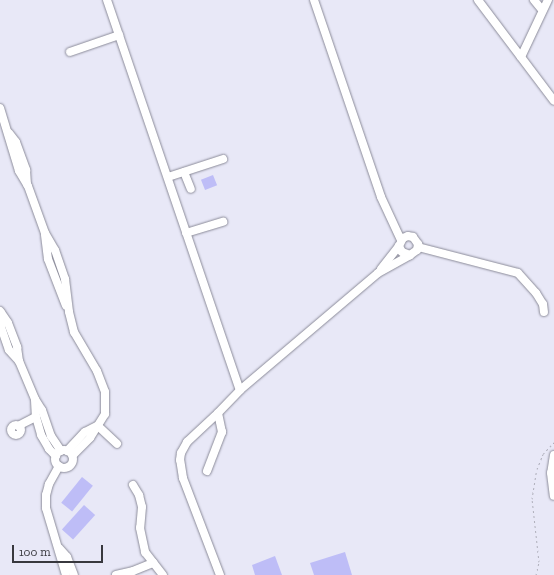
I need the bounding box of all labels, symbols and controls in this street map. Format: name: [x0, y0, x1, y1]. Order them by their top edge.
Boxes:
scale bar: [14, 537, 105, 563]
text: 100 m: [19, 545, 51, 559]

